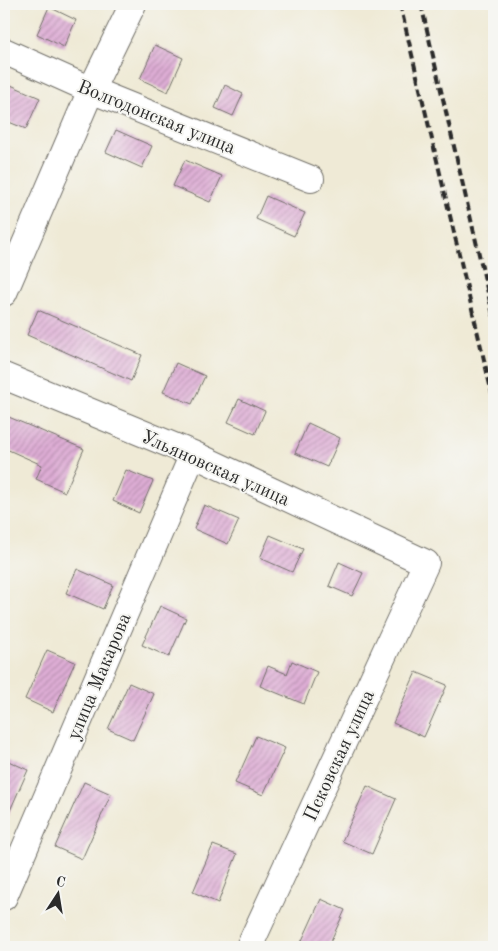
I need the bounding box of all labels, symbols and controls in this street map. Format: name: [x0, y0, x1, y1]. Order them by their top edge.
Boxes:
street label: Волгодонская улица: [74, 78, 238, 159]
street label: Ульяновская улица: [138, 428, 293, 511]
street label: улица Макарова: [65, 610, 136, 743]
street label: Псковская улица: [302, 687, 379, 825]
north arrow: [32, 868, 82, 918]
text: С: [55, 874, 66, 890]

